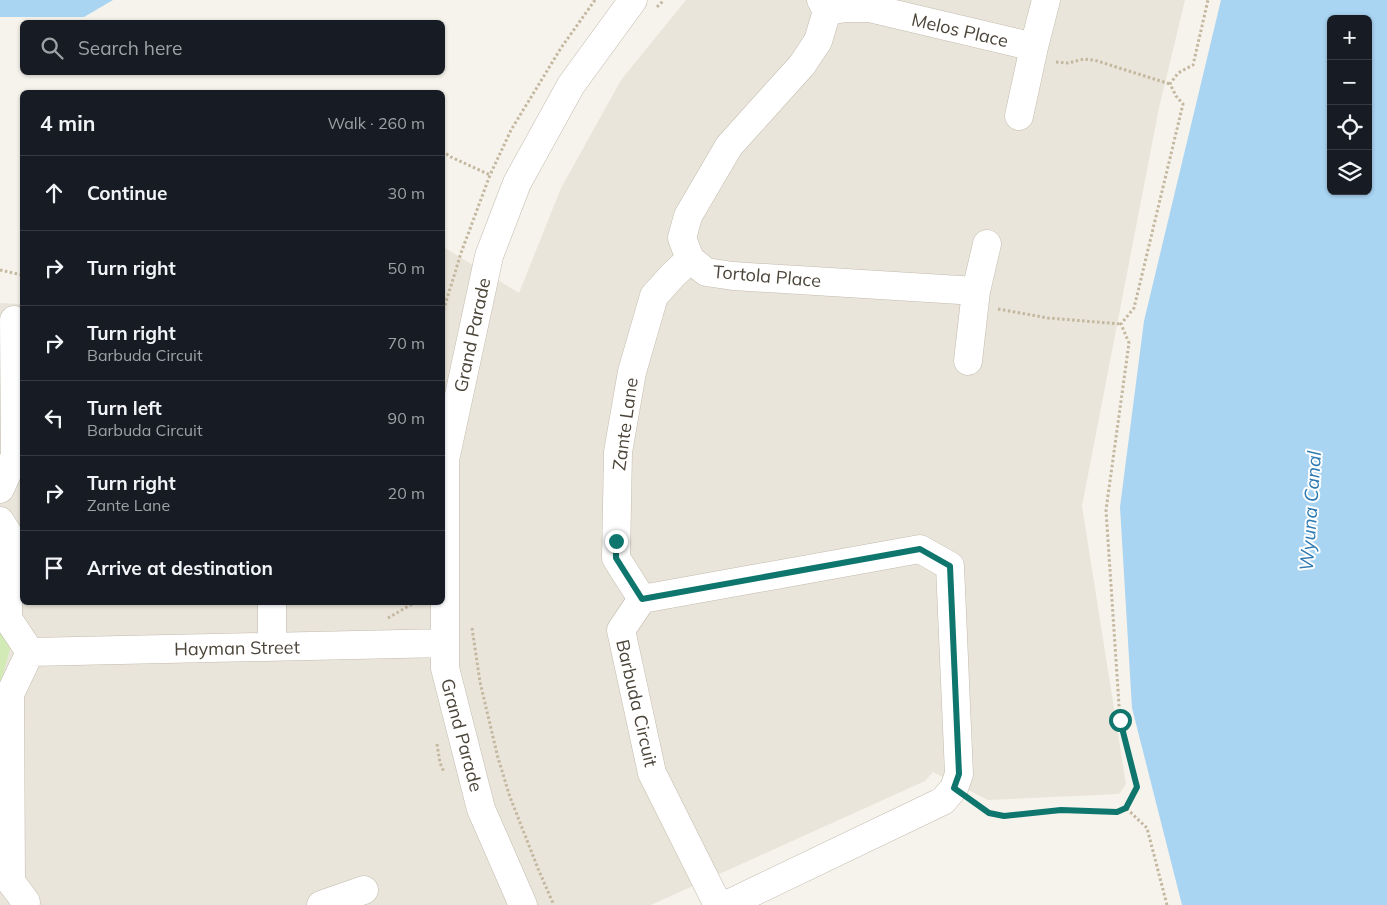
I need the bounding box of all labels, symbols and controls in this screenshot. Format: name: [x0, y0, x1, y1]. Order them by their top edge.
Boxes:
street label: Melos Place: [909, 8, 1011, 52]
map controls: [1327, 15, 1372, 195]
button: +: [1327, 15, 1372, 60]
search box: [20, 20, 445, 75]
icon: search: [38, 34, 66, 62]
text: Search here: [78, 36, 182, 60]
button: −: [1327, 60, 1372, 105]
button: locate: [1327, 105, 1372, 150]
text: 4 min: [40, 110, 95, 136]
text: Walk · 260 m: [327, 113, 425, 133]
button: layers: [1327, 150, 1372, 195]
icon: ahead: [40, 179, 68, 207]
text: Continue: [87, 181, 167, 205]
text: 30 m: [388, 183, 425, 203]
icon: right: [40, 254, 68, 282]
text: Turn right: [87, 256, 176, 280]
text: 50 m: [388, 258, 425, 278]
street label: Tortola Place: [712, 260, 822, 292]
street label: Grand Parade: [449, 276, 495, 394]
text: Turn right: [87, 321, 176, 345]
icon: right: [40, 329, 68, 357]
text: 70 m: [388, 333, 425, 353]
text: Barbuda Circuit: [87, 345, 203, 365]
street label: Zante Lane: [607, 376, 643, 472]
text: Turn left: [87, 396, 162, 420]
icon: left: [40, 404, 68, 432]
text: 90 m: [388, 408, 425, 428]
text: Barbuda Circuit: [87, 420, 203, 440]
water label: Wyuna Canal: [1294, 450, 1326, 572]
text: Turn right: [87, 471, 176, 495]
icon: right: [40, 479, 68, 507]
text: 20 m: [388, 483, 425, 503]
text: Zante Lane: [87, 495, 170, 515]
route end: [605, 530, 628, 553]
icon: arrive: [40, 554, 68, 582]
text: Arrive at destination: [87, 556, 273, 580]
street label: Hayman Street: [174, 635, 300, 661]
street label: Barbuda Circuit: [611, 637, 663, 769]
street label: Grand Parade: [436, 676, 488, 794]
route start: [1109, 709, 1132, 732]

